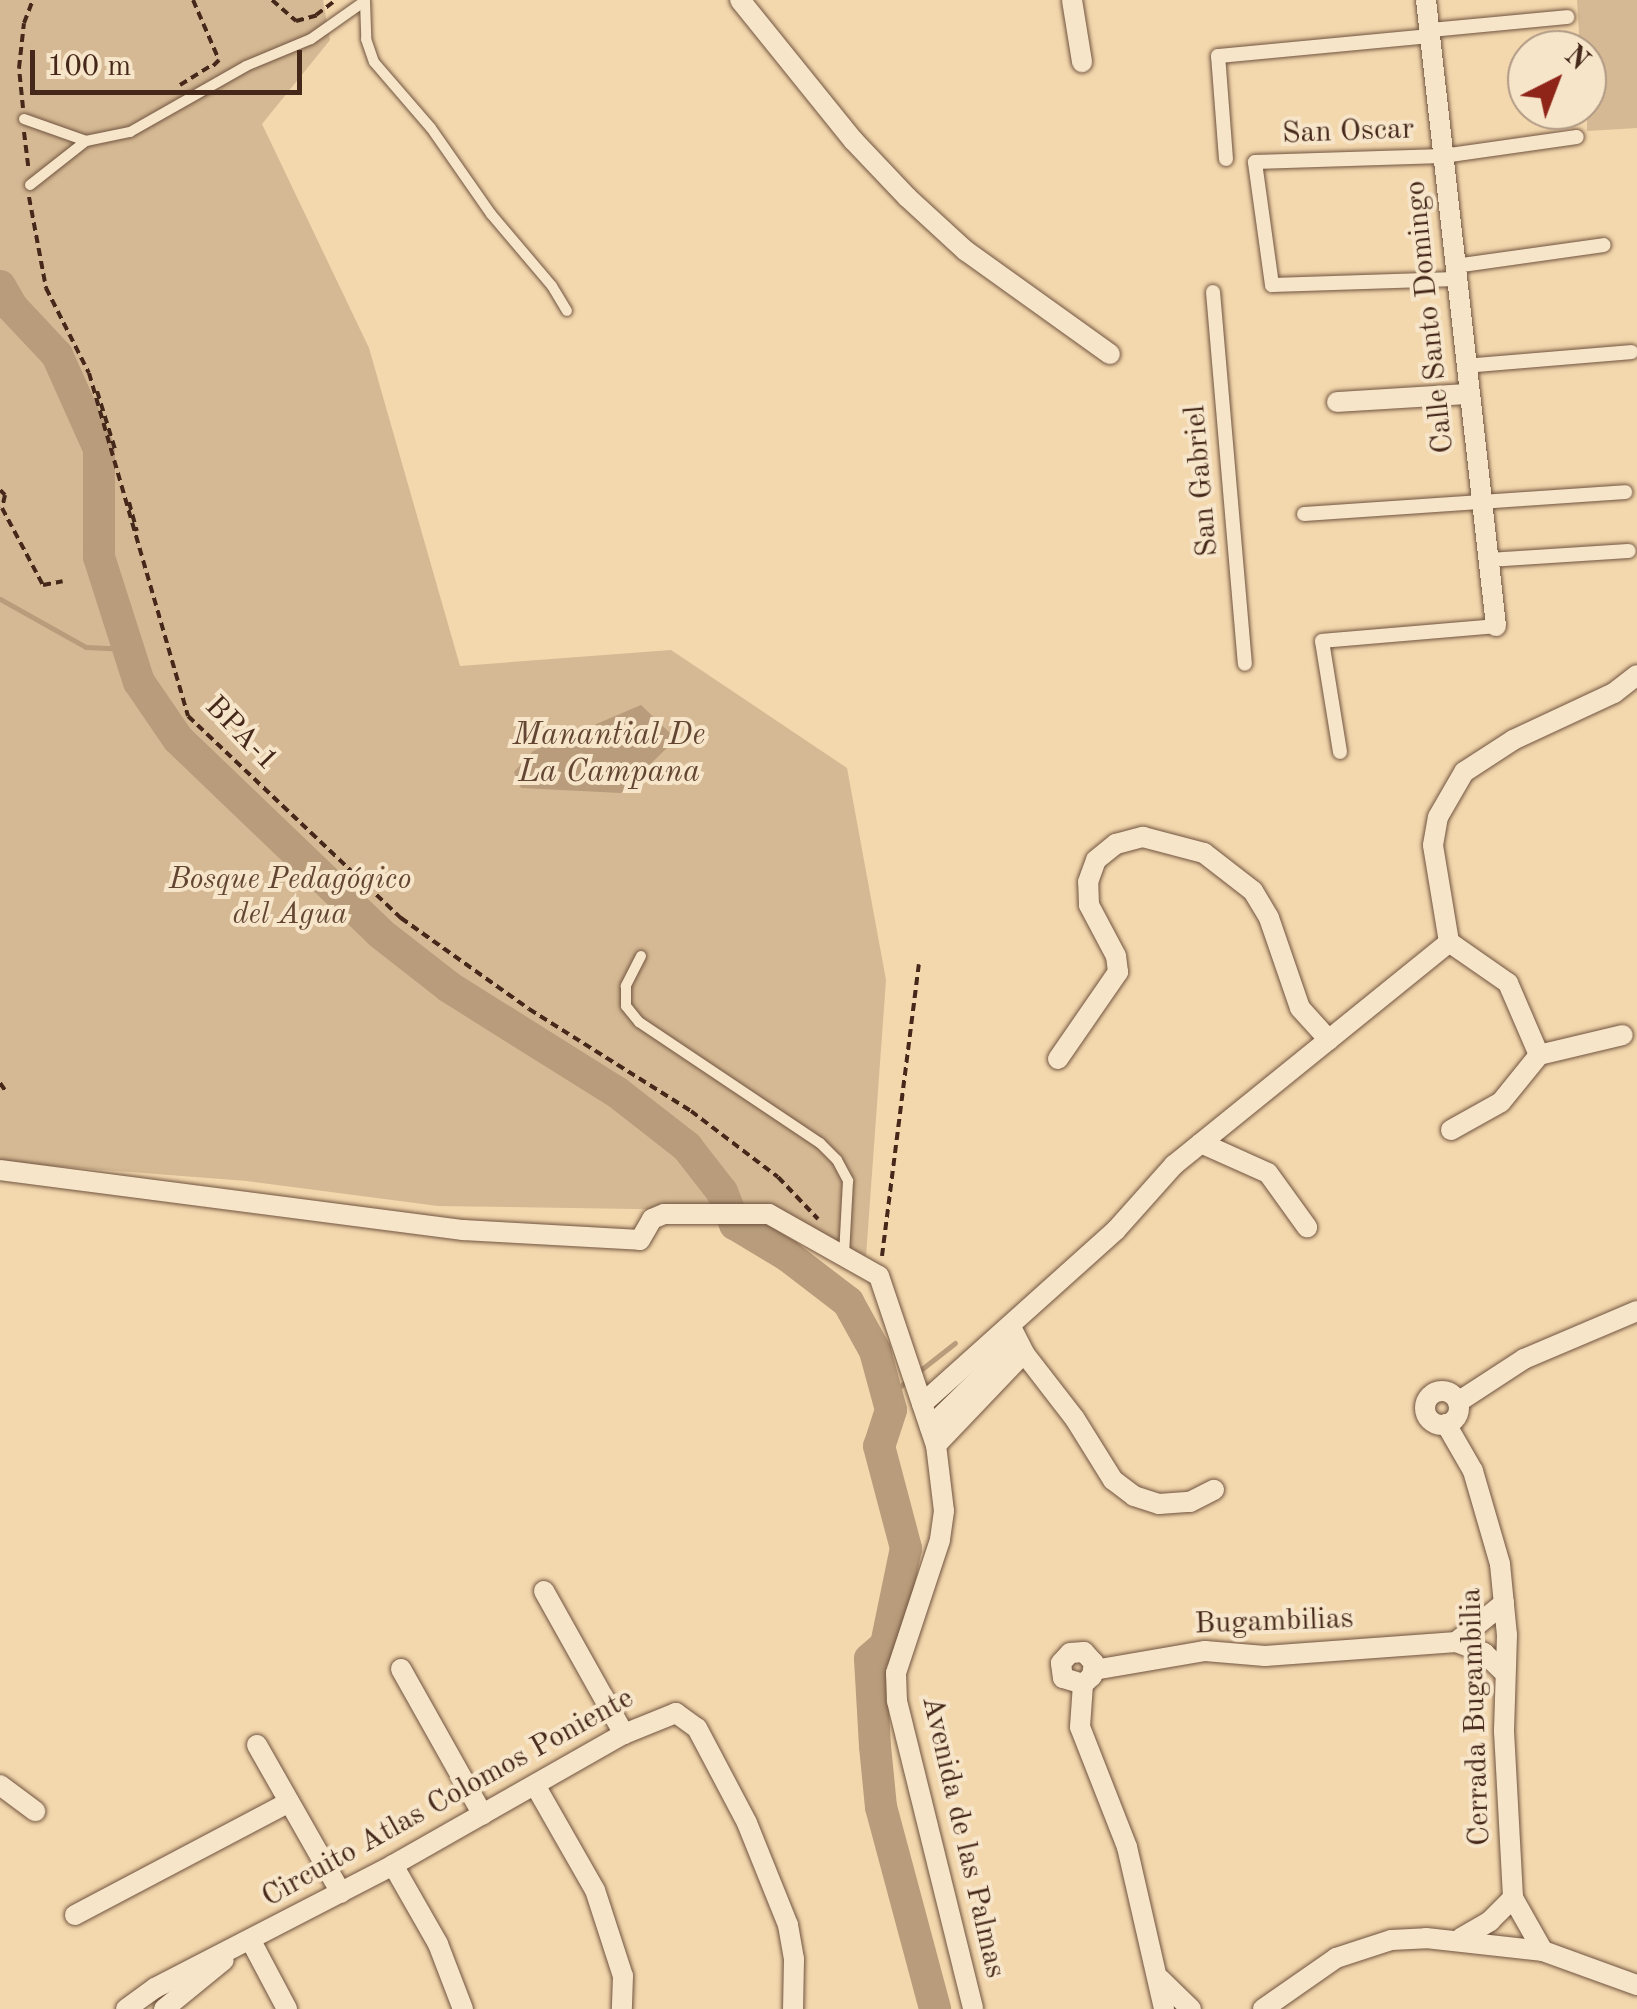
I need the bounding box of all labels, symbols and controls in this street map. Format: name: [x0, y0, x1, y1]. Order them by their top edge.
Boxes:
scale bar: [35, 30, 308, 92]
north arrow: [1507, 30, 1607, 130]
text: N: [1558, 42, 1593, 77]
text: 100 m: [47, 52, 131, 82]
street label: San Oscar: [1281, 112, 1415, 152]
street label: Calle Santo Domingo: [1398, 179, 1462, 455]
street label: San Gabriel: [1177, 404, 1227, 558]
street label: BPA-1: [197, 689, 285, 779]
water label: Manantial De La Campana: [513, 718, 705, 793]
park label: Bosque Pedagógico del Agua: [169, 862, 411, 932]
street label: Cerrada Bugambilia: [1454, 1587, 1498, 1847]
street label: Bugambilias: [1194, 1601, 1354, 1643]
street label: Circuito Atlas Colomos Poniente: [256, 1681, 640, 1915]
street label: Avenida de las Palmas: [913, 1692, 1013, 1982]

